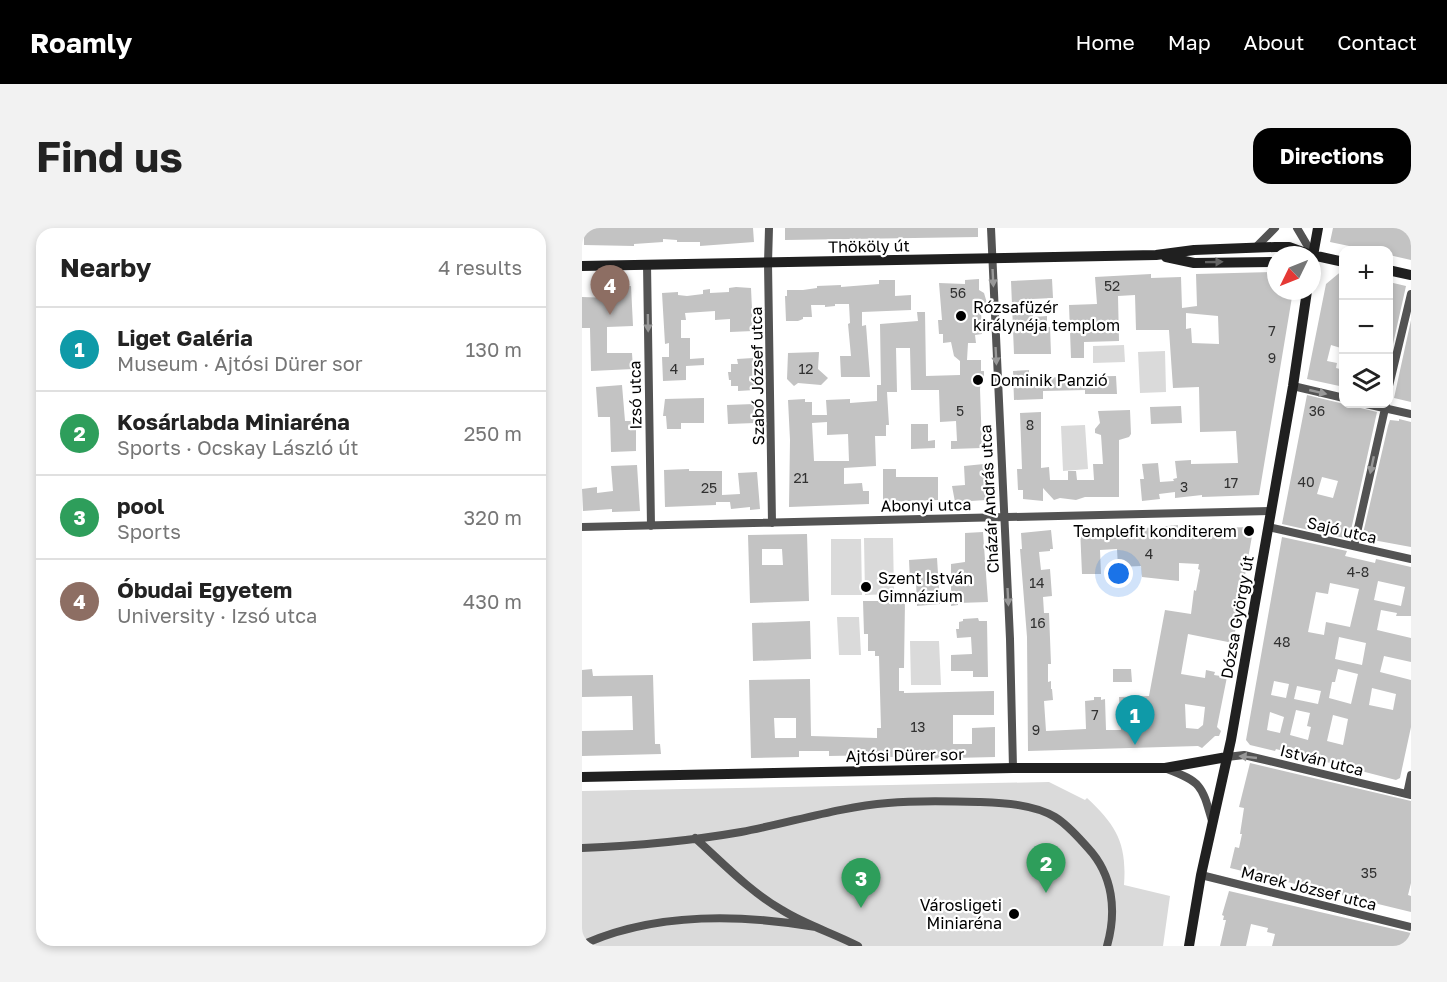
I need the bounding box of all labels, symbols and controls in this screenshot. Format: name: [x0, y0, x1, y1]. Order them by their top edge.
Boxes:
text: Roamly: [30, 26, 132, 59]
text: Home: [1075, 29, 1135, 55]
text: Map: [1168, 29, 1211, 55]
text: About: [1244, 29, 1304, 55]
text: Contact: [1337, 29, 1417, 55]
button: Directions: [1253, 128, 1411, 184]
text: Find us: [36, 131, 183, 181]
street label: Thököly út: [828, 235, 910, 257]
north arrow: [1267, 246, 1321, 300]
map controls: [1339, 246, 1393, 408]
button: +: [1339, 246, 1393, 300]
text: Nearby: [60, 252, 151, 283]
text: 4 results: [438, 255, 522, 279]
one-way arrow: [1205, 257, 1224, 267]
pin: 4: [591, 266, 630, 315]
one-way arrow: [988, 268, 998, 287]
house number: 52: [1104, 277, 1120, 294]
house number: 56: [950, 284, 966, 301]
place label: Rózsafüzér királynéja templom: [973, 297, 1120, 335]
button: −: [1339, 300, 1393, 354]
street label: Szabó József utca: [746, 307, 768, 445]
marker: Rózsafüzér királynéja templom: [954, 309, 968, 323]
one-way arrow: [643, 313, 652, 332]
house number: 7: [1268, 322, 1276, 339]
text: Liget Galéria: [117, 324, 253, 351]
text: 1: [74, 337, 85, 361]
text: 130 m: [466, 337, 522, 361]
one-way arrow: [992, 346, 1001, 365]
house number: 9: [1268, 349, 1276, 366]
text: Museum · Ajtósi Dürer sor: [117, 351, 363, 375]
button: layers: [1339, 354, 1393, 408]
street label: Izsó utca: [624, 360, 646, 430]
house number: 4: [670, 360, 678, 377]
house number: 12: [799, 360, 813, 377]
place label: Dominik Panzió: [990, 370, 1108, 390]
marker: Dominik Panzió: [971, 373, 985, 387]
one-way arrow: [1309, 388, 1327, 398]
house number: 5: [956, 402, 964, 419]
house number: 36: [1309, 402, 1325, 419]
text: Kosárlabda Miniaréna: [117, 408, 350, 435]
house number: 8: [1026, 416, 1034, 433]
text: 2: [73, 421, 86, 445]
text: 250 m: [464, 421, 522, 445]
street label: Cházár András utca: [975, 424, 1003, 574]
text: Sports · Ocskay László út: [117, 435, 358, 459]
one-way arrow: [1367, 456, 1377, 474]
house number: 21: [794, 469, 809, 486]
house number: 40: [1297, 473, 1315, 490]
house number: 17: [1224, 474, 1238, 491]
house number: 3: [1180, 478, 1188, 495]
house number: 25: [701, 479, 717, 496]
text: pool: [117, 492, 164, 519]
street label: Abonyi utca: [880, 494, 972, 516]
text: 3: [73, 505, 86, 529]
text: 320 m: [464, 505, 522, 529]
street label: Sajó utca: [1305, 512, 1379, 548]
text: Sports: [117, 519, 181, 543]
place label: Templefit konditerem: [1073, 521, 1237, 541]
marker: Templefit konditerem: [1242, 524, 1256, 538]
house number: 4: [1145, 545, 1153, 562]
street label: Dózsa György út: [1216, 554, 1258, 680]
your location: [1104, 559, 1133, 588]
house number: 4-8: [1347, 563, 1369, 580]
place label: Szent István Gimnázium: [878, 568, 973, 606]
house number: 14: [1029, 574, 1045, 591]
text: Óbudai Egyetem: [117, 576, 292, 603]
marker: Szent István Gimnázium: [859, 580, 873, 594]
one-way arrow: [1003, 588, 1012, 607]
text: 4: [73, 589, 86, 613]
text: 430 m: [463, 589, 522, 613]
text: University · Izsó utca: [117, 603, 317, 627]
house number: 16: [1030, 614, 1046, 631]
house number: 48: [1273, 633, 1291, 650]
pin: 1: [1116, 696, 1154, 745]
house number: 7: [1091, 706, 1099, 723]
house number: 13: [911, 718, 925, 735]
house number: 9: [1032, 721, 1040, 738]
street label: István utca: [1278, 740, 1366, 780]
street label: Ajtósi Dürer sor: [846, 744, 964, 766]
one-way arrow: [1238, 752, 1257, 762]
pin: 2: [1026, 844, 1066, 893]
pin: 3: [842, 858, 880, 908]
street label: Marek József utca: [1239, 861, 1379, 915]
house number: 35: [1361, 864, 1377, 881]
place label: Városligeti Miniaréna: [920, 895, 1002, 933]
marker: Városligeti Miniaréna: [1007, 907, 1021, 921]

